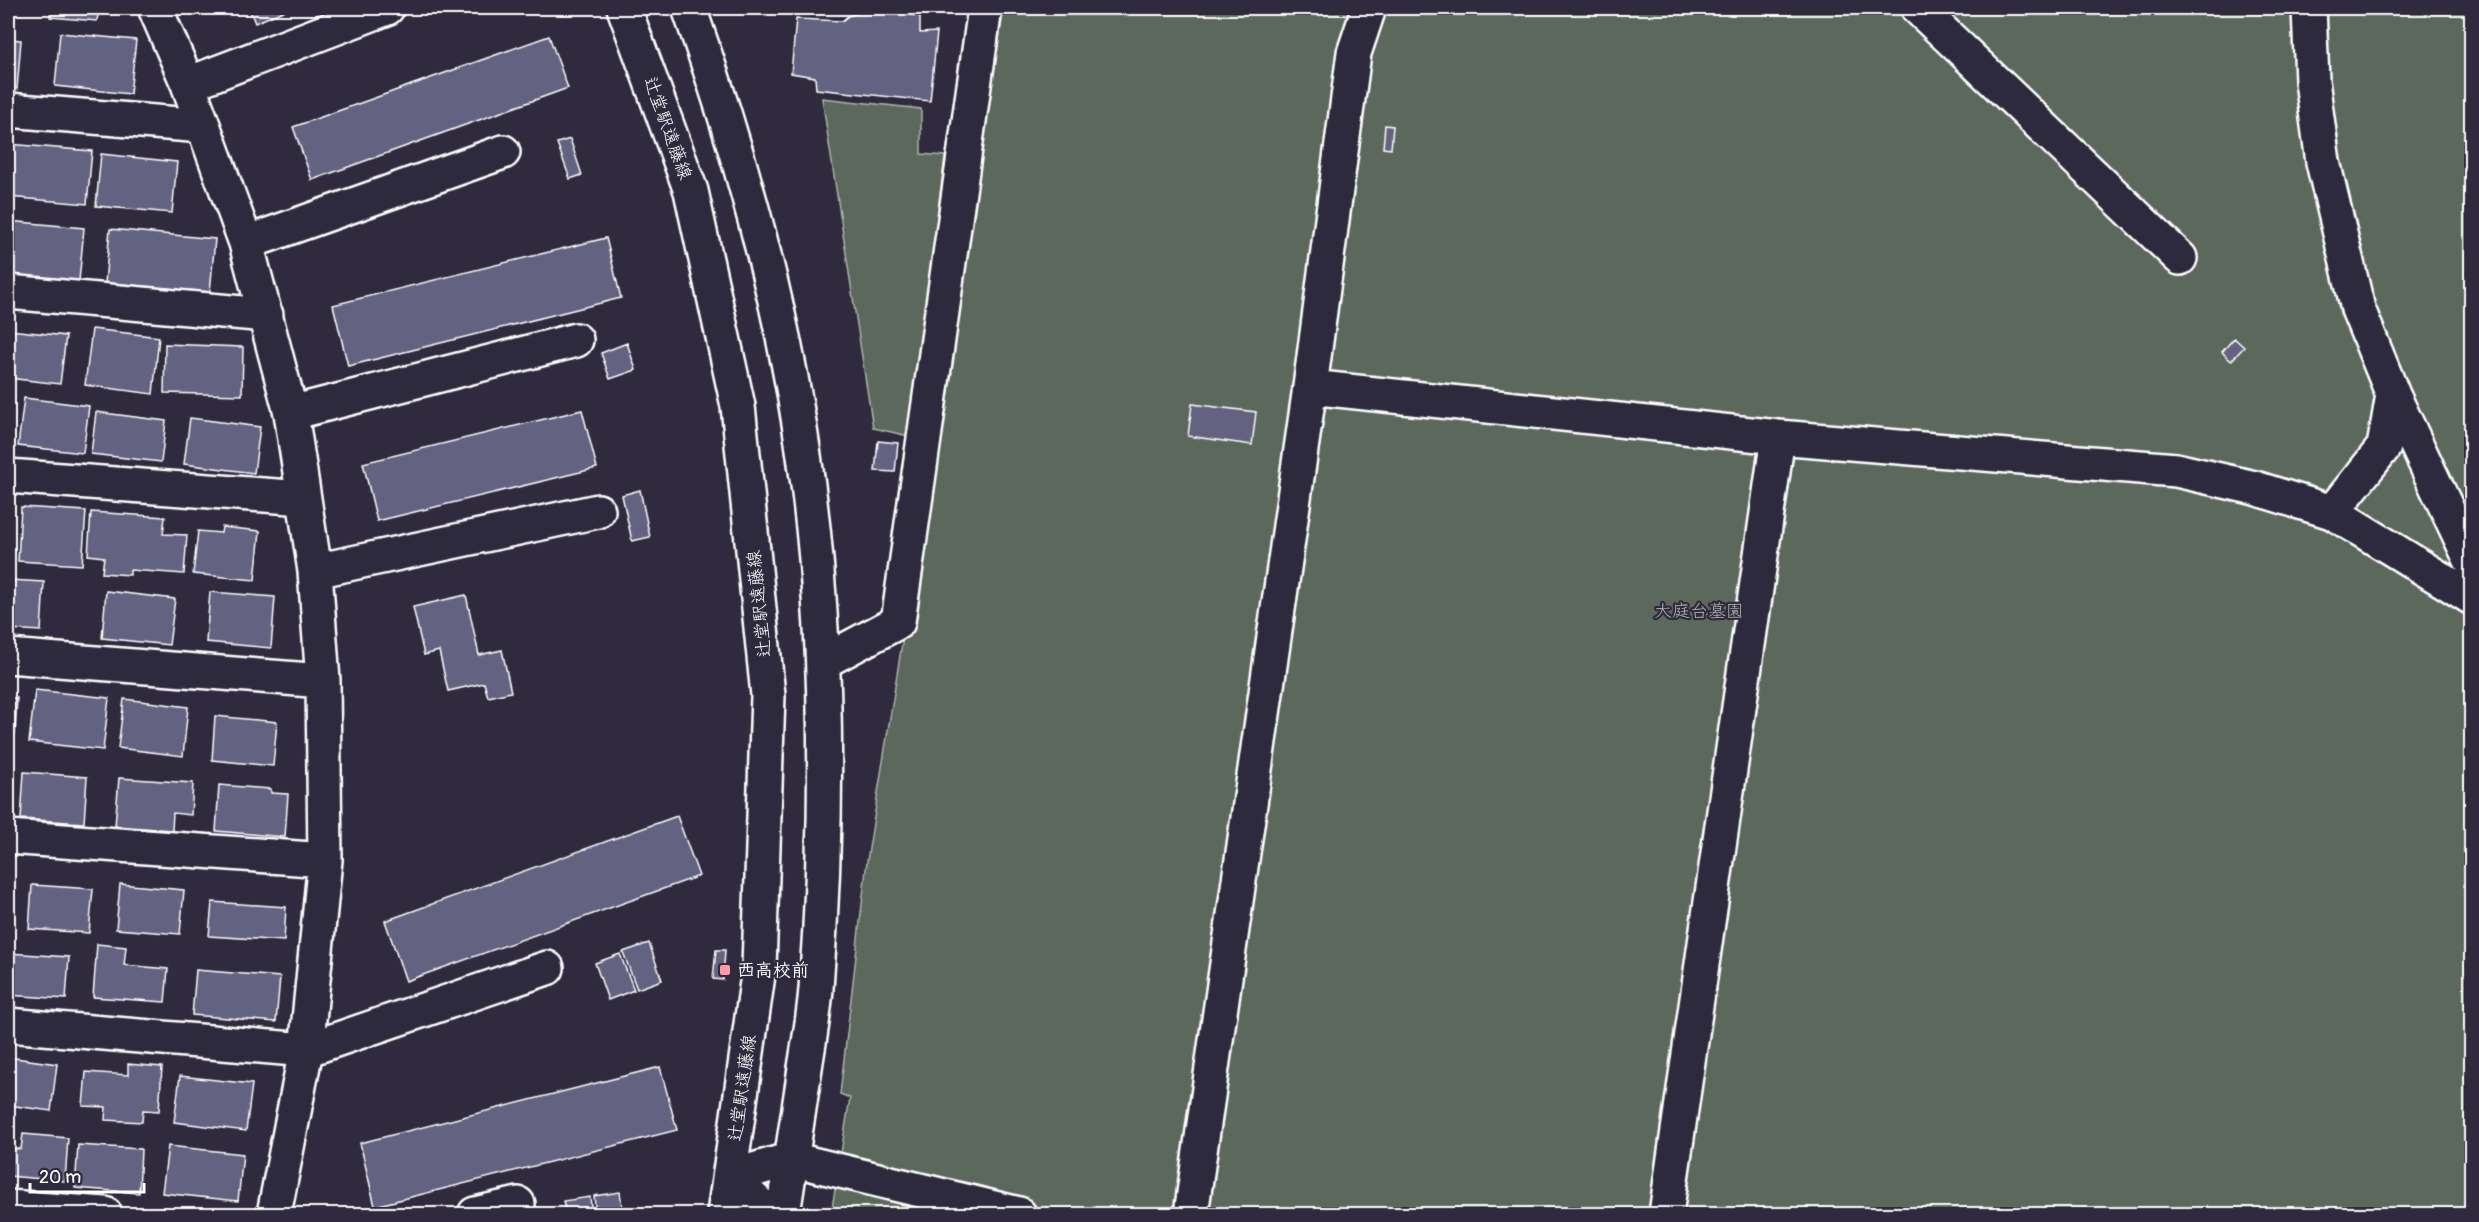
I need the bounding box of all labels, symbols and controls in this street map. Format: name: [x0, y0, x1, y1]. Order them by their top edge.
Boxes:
street label: 辻堂駅遠藤線: [638, 73, 697, 183]
street label: 辻堂駅遠藤線: [742, 549, 777, 659]
park label: 大庭台墓園: [1654, 600, 1744, 623]
place label: 西高校前: [737, 959, 809, 982]
marker: 西高校前: [718, 963, 732, 977]
street label: 辻堂駅遠藤線: [724, 1033, 761, 1143]
scale bar: [30, 1156, 144, 1194]
text: 20 m: [39, 1166, 81, 1189]

